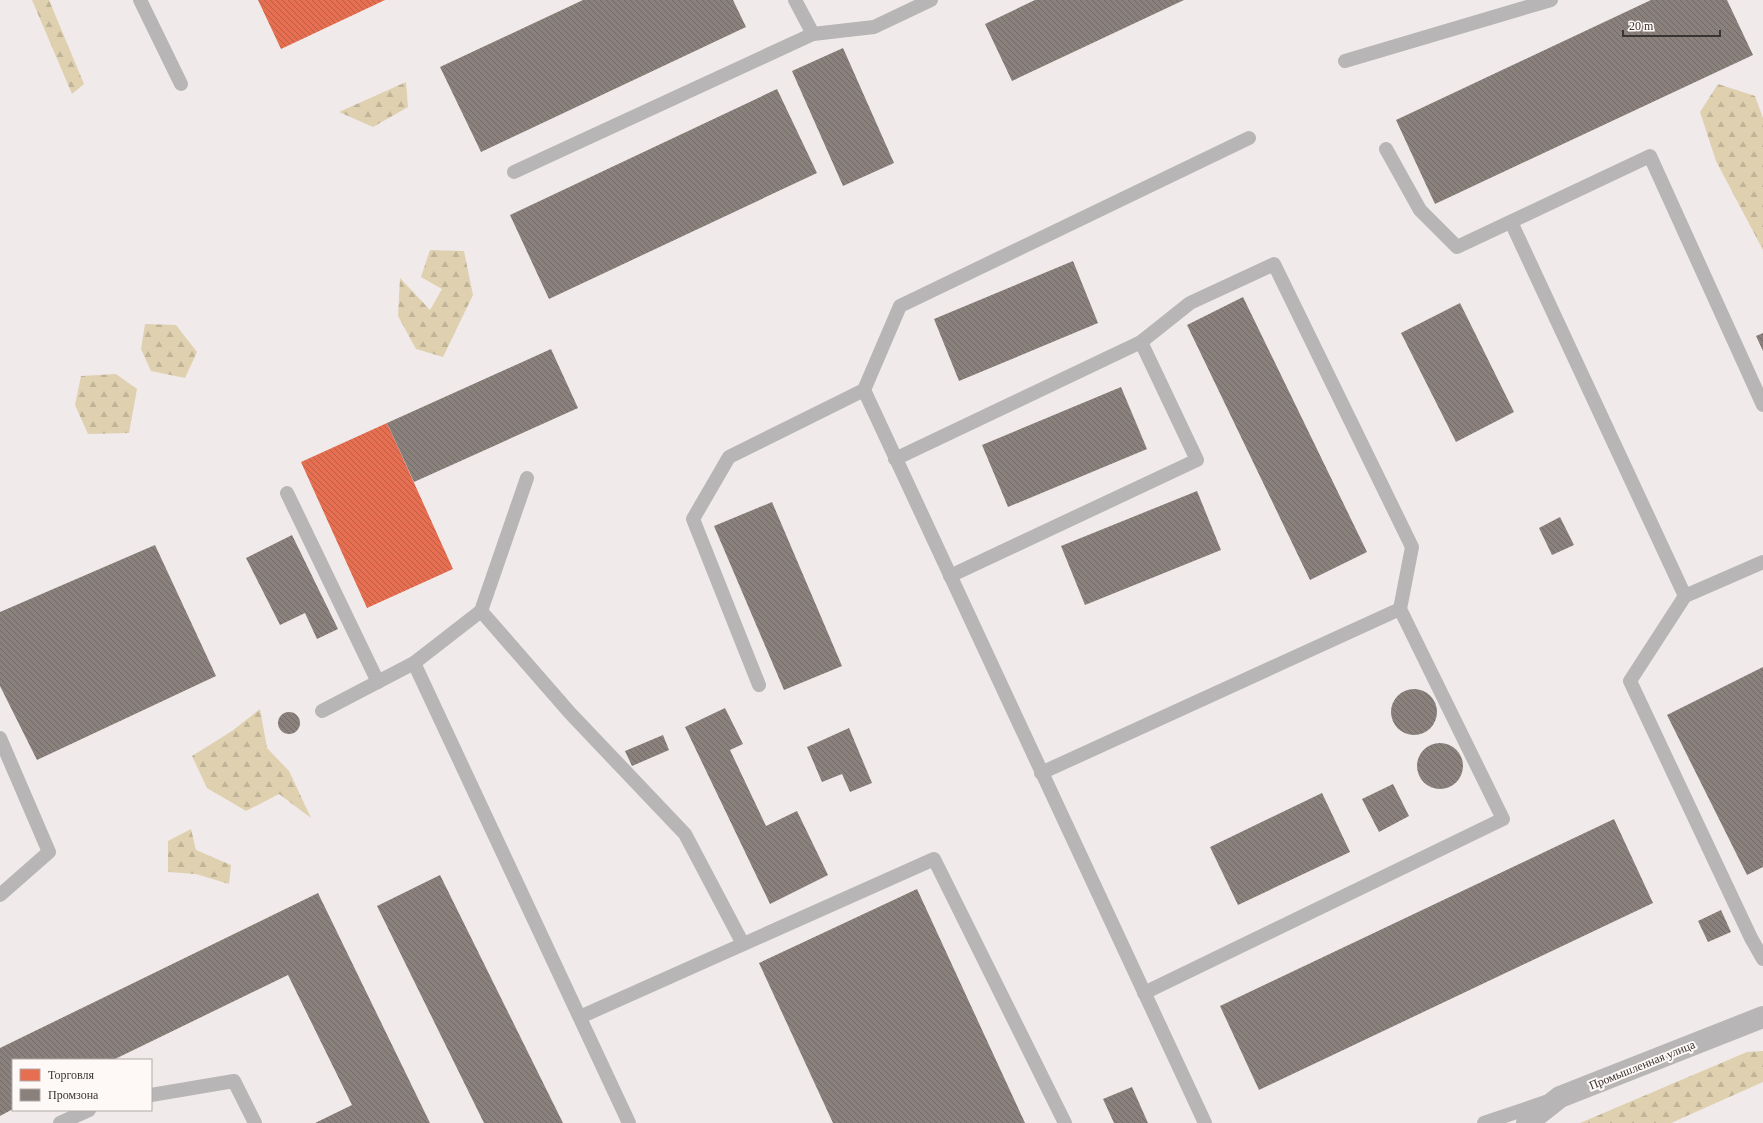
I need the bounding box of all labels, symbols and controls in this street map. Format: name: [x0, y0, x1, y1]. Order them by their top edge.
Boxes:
scale bar: [1623, 12, 1720, 38]
text: 20 m: [1629, 19, 1654, 33]
street label: Промышленная улица: [1587, 1037, 1698, 1093]
legend: [12, 1059, 152, 1111]
text: Торговля: [48, 1068, 95, 1082]
text: Промзона: [48, 1088, 99, 1102]

